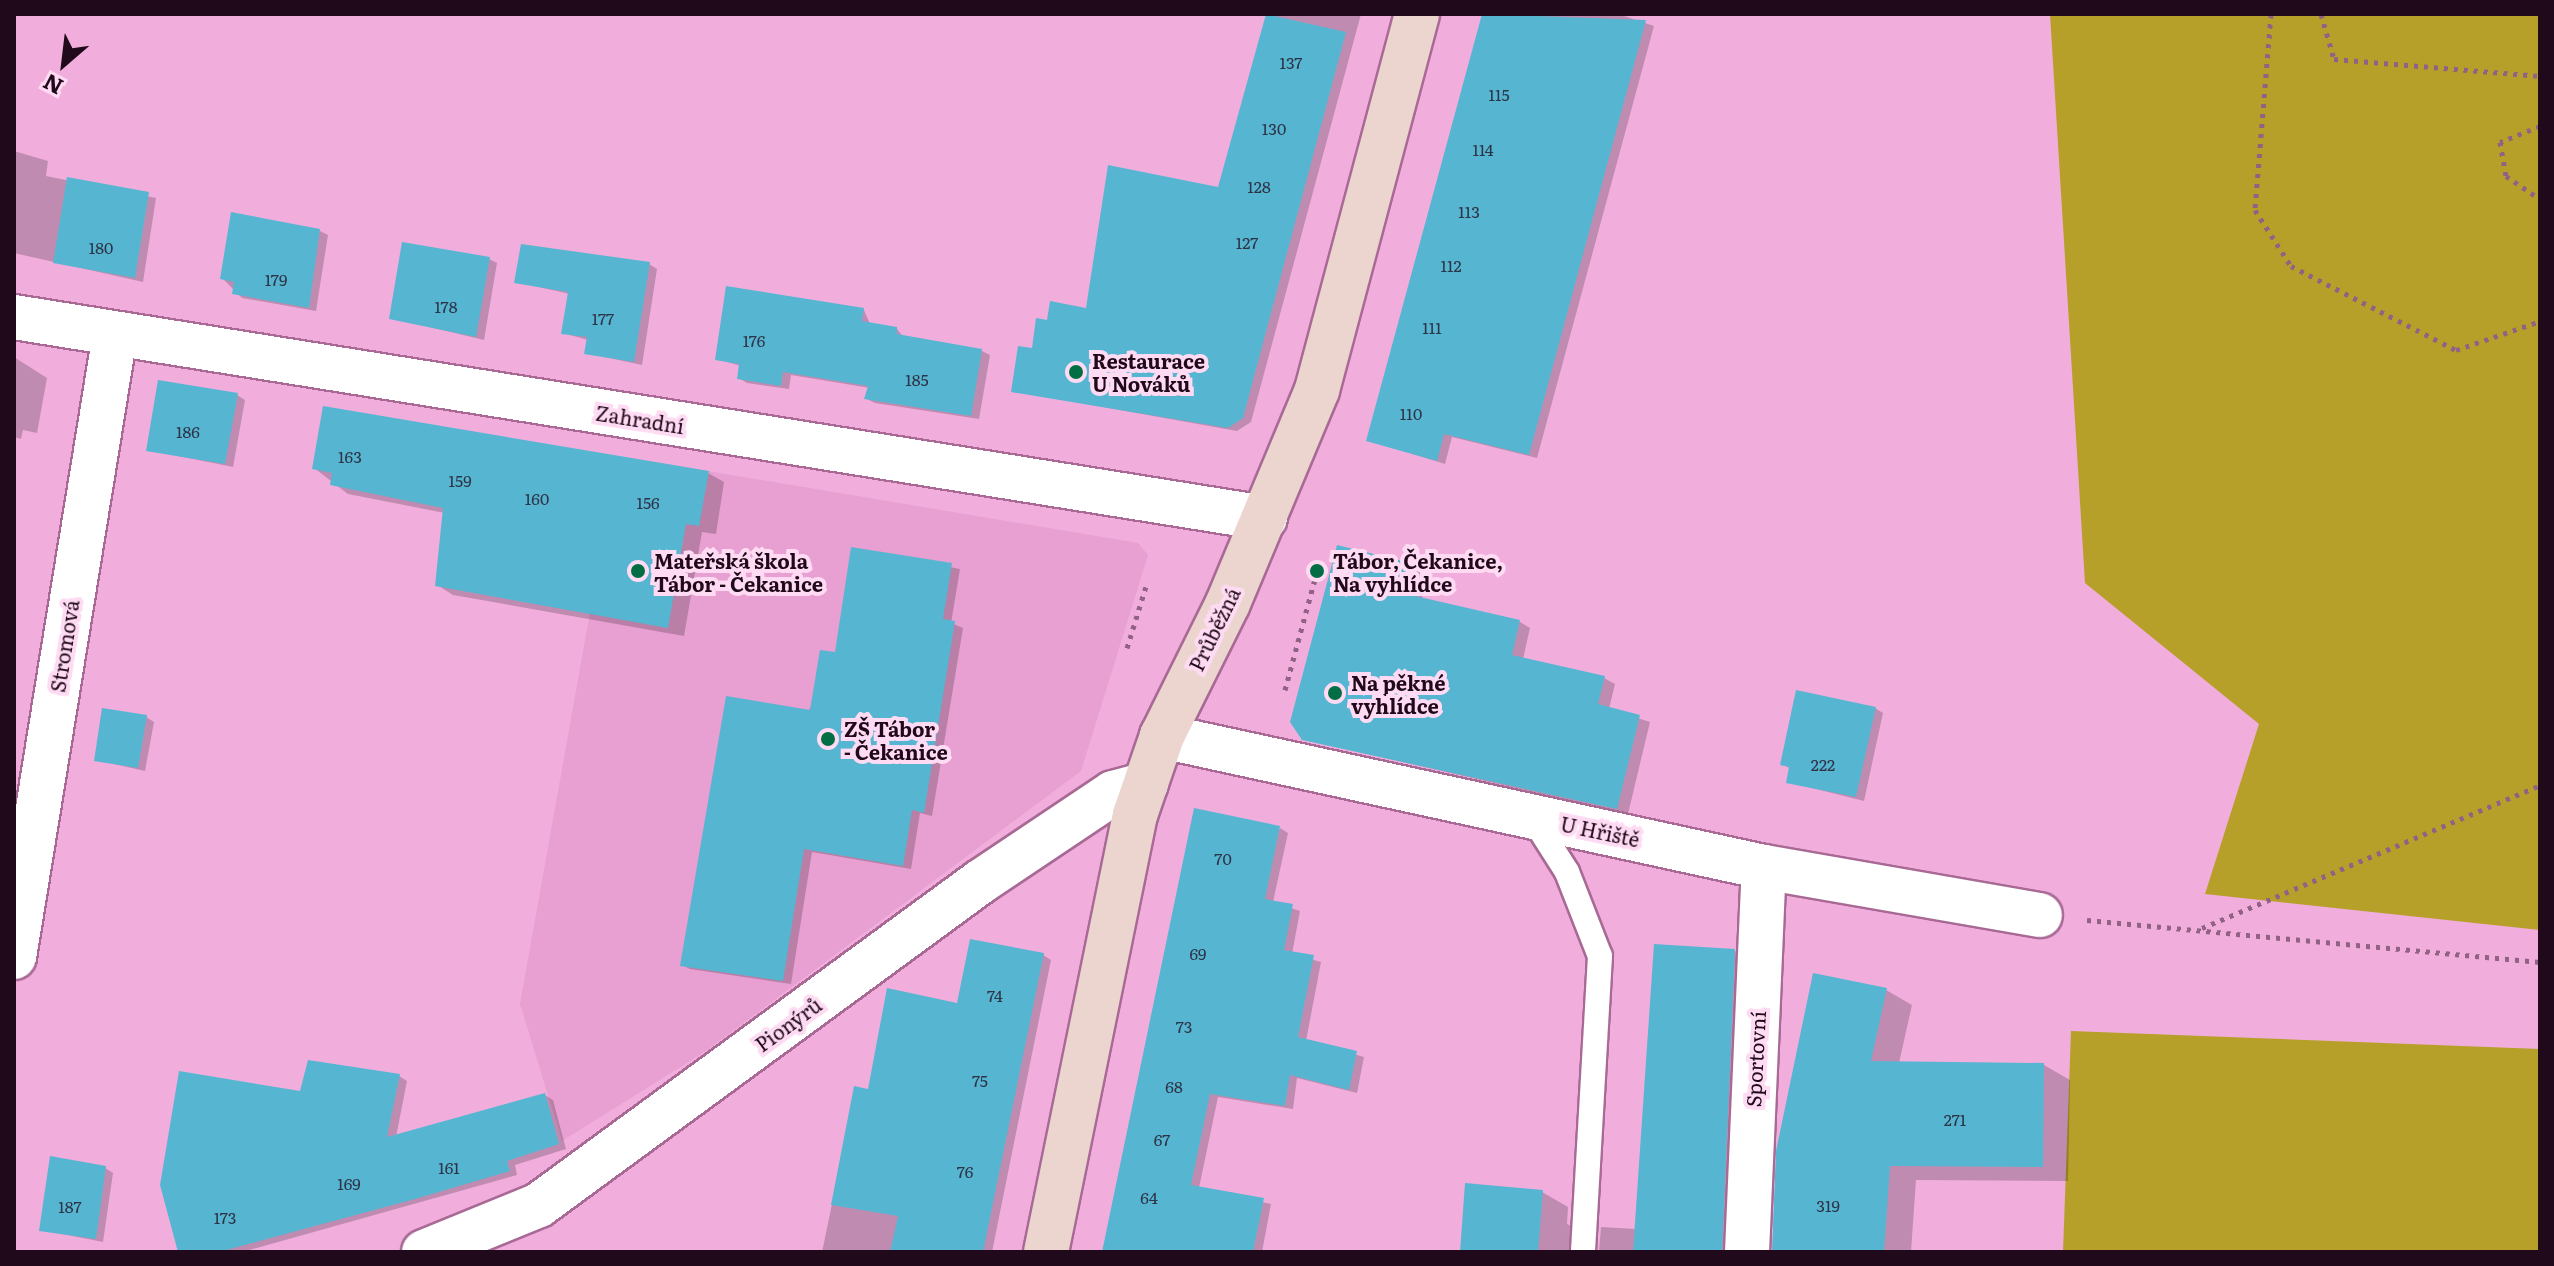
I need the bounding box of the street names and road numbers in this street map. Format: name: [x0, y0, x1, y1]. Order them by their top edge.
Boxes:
street label: Zahradní: [594, 400, 686, 438]
street label: Průběžná: [1184, 583, 1244, 675]
street label: Stromová: [45, 598, 83, 694]
street label: U Hřiště: [1558, 811, 1642, 851]
street label: Pionýrů: [750, 992, 826, 1056]
street label: Sportovní: [1740, 1010, 1770, 1108]

